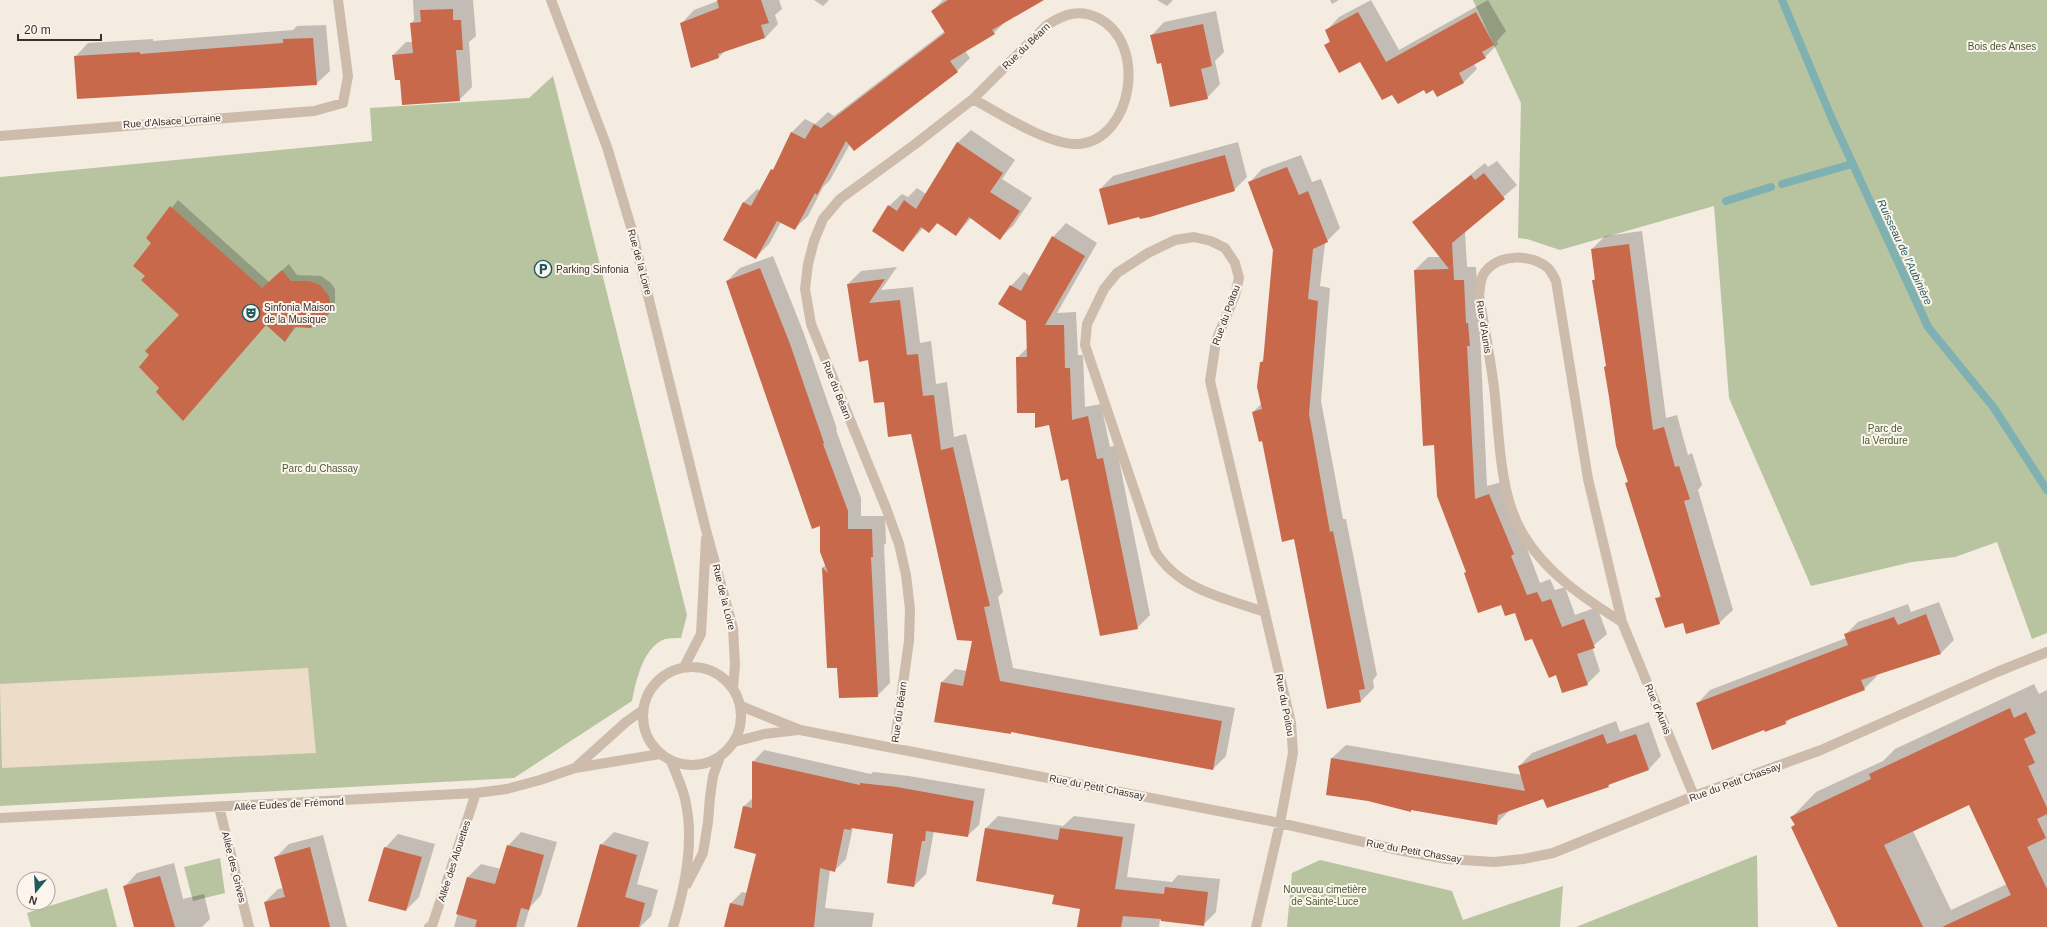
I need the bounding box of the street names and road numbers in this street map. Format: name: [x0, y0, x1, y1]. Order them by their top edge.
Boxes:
street label: Rue du Béarn: [1000, 21, 1052, 71]
street label: Rue d'Alsace Lorraine: [123, 112, 222, 130]
street label: Rue de la Loire: [626, 228, 654, 297]
street label: Rue du Poitou: [1210, 283, 1242, 347]
street label: Rue d'Aunis: [1474, 300, 1494, 354]
street label: Rue du Béarn: [820, 359, 854, 421]
street label: Rue de la Loire: [710, 563, 738, 632]
street label: Rue du Poitou: [1274, 673, 1296, 737]
street label: Rue du Béarn: [889, 681, 909, 743]
street label: Rue d'Aunis: [1643, 682, 1673, 736]
street label: Rue du Petit Chassay: [1688, 760, 1782, 804]
street label: Rue du Petit Chassay: [1048, 772, 1146, 802]
street label: Allée Eudes de Frémond: [234, 796, 344, 812]
street label: Allée des Alouettes: [436, 819, 472, 903]
street label: Allée des Grives: [220, 830, 248, 904]
street label: Rue du Petit Chassay: [1365, 837, 1463, 865]

